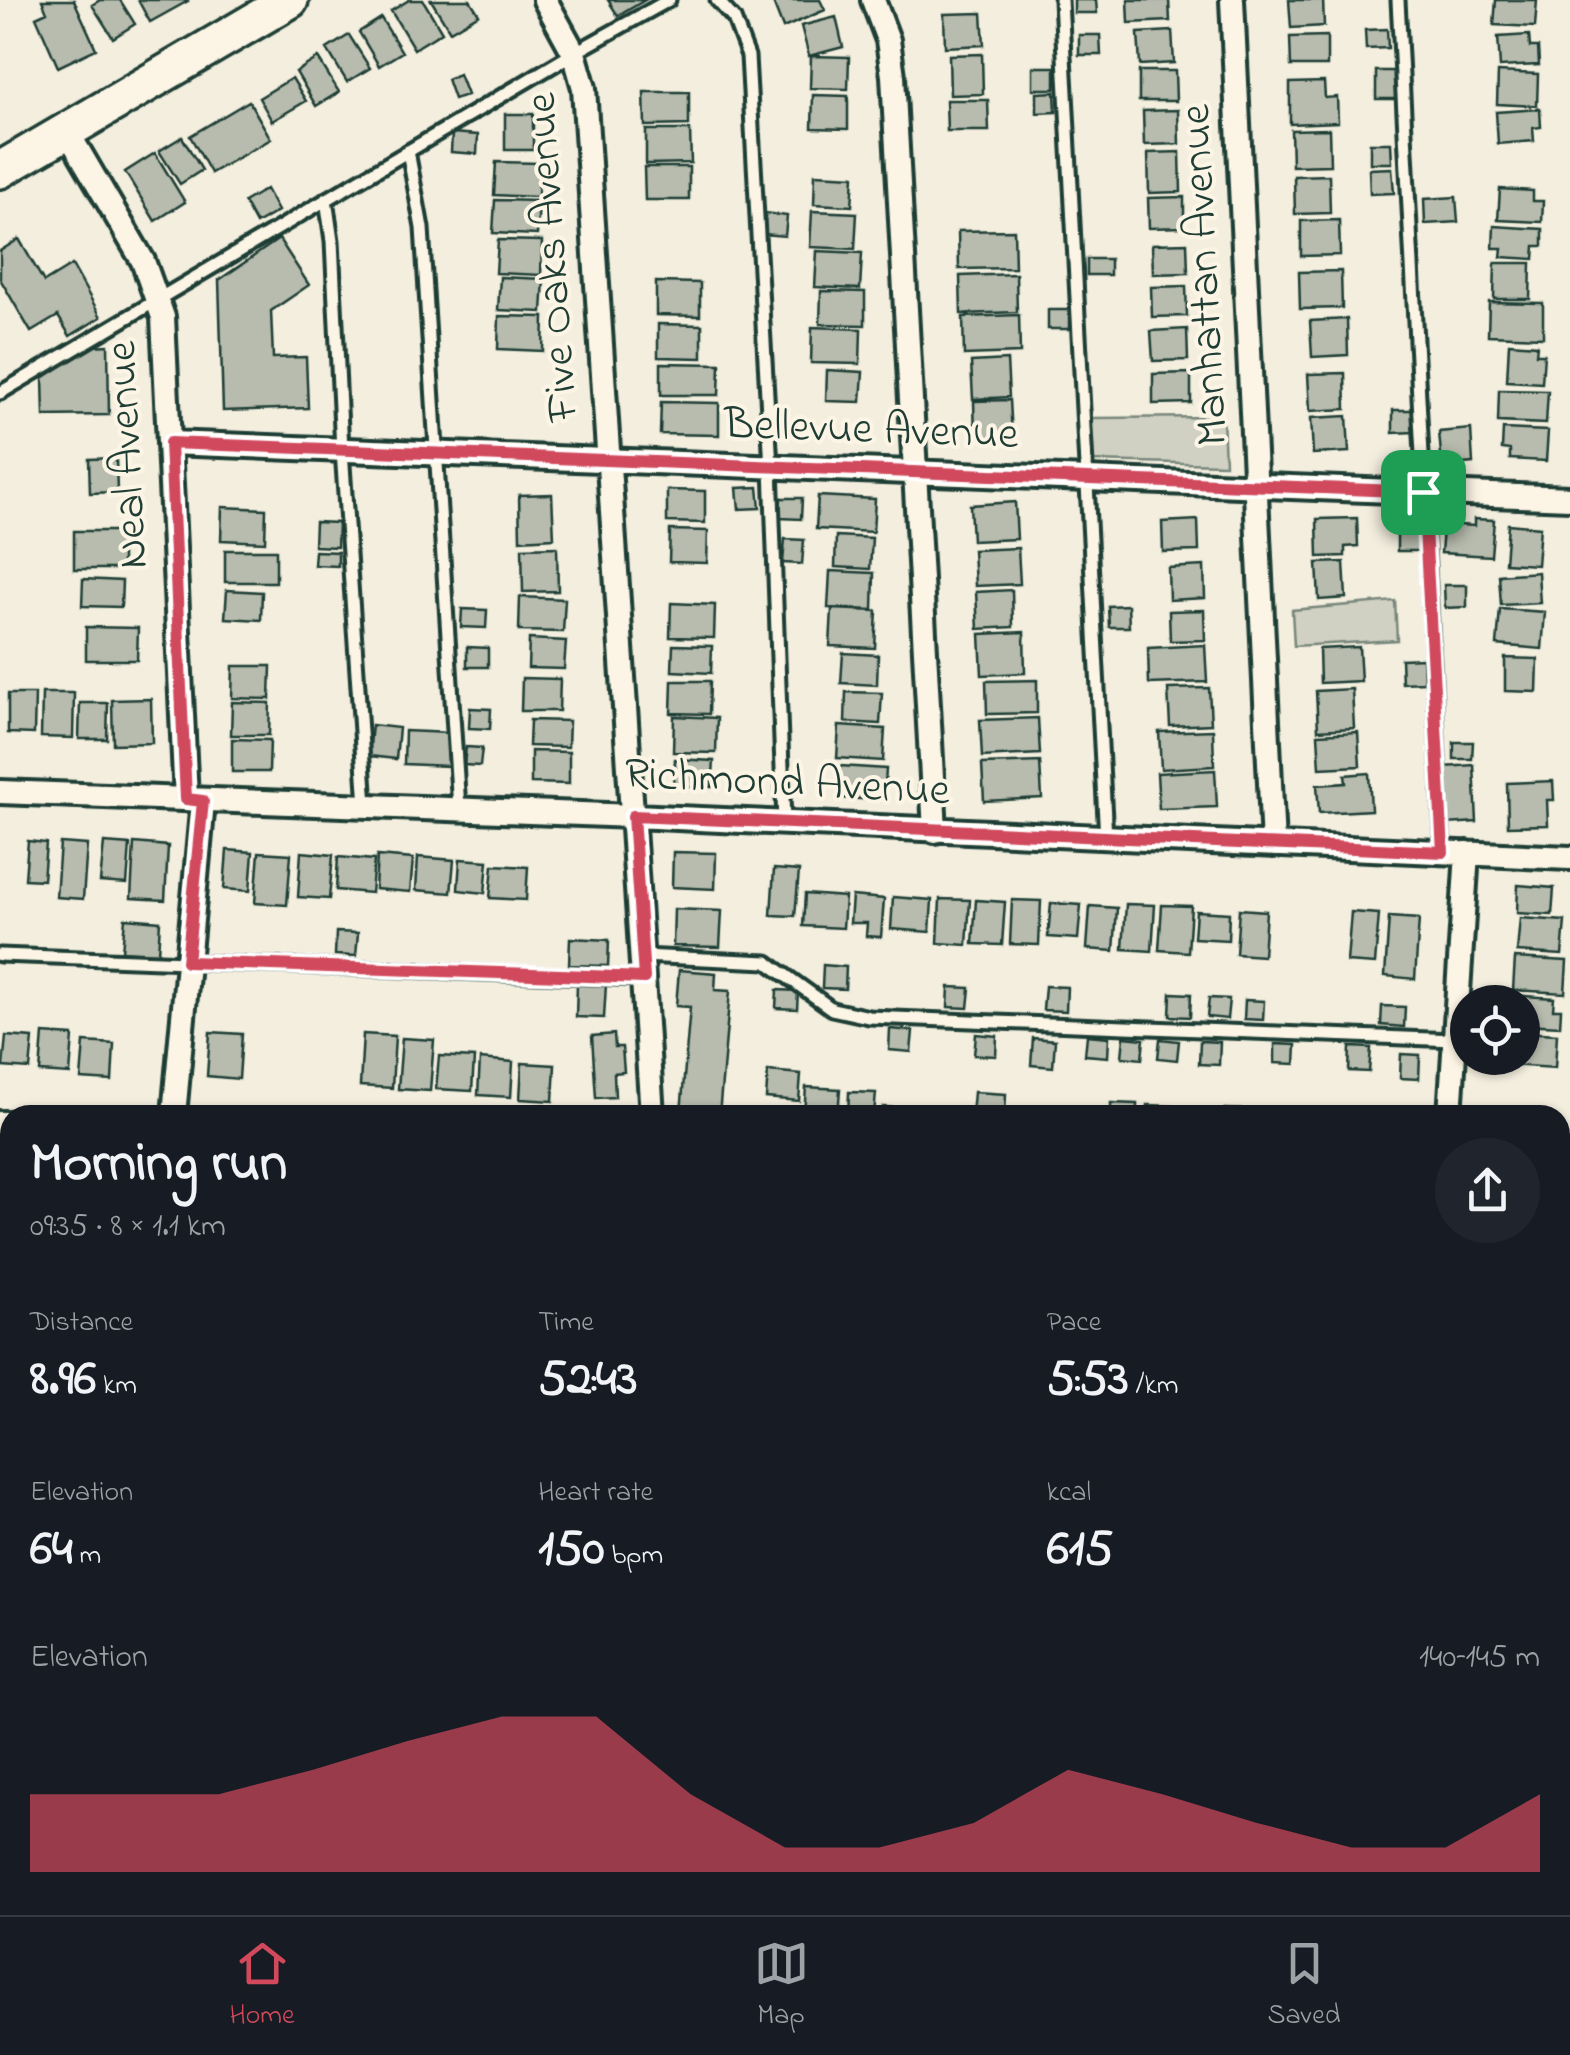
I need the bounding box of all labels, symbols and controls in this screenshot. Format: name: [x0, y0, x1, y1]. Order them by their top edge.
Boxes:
street label: Five Oaks Avenue: [510, 89, 598, 425]
street label: Manhattan Avenue: [1164, 102, 1248, 448]
street label: Neal Avenue: [90, 338, 168, 571]
street label: Bellevue Avenue: [722, 393, 1020, 469]
pin: [1381, 450, 1466, 535]
icon: arrive: [1396, 465, 1451, 520]
street label: Richmond Avenue: [623, 743, 952, 826]
map controls: [1450, 985, 1540, 1075]
button: locate: [1450, 985, 1540, 1075]
text: Morning run: [30, 1126, 287, 1206]
button: share: [1435, 1138, 1540, 1243]
text: 09:35 · 8 × 1.1 km: [30, 1204, 226, 1251]
text: Distance: [30, 1303, 133, 1344]
text: Time: [538, 1303, 594, 1344]
text: Pace: [1047, 1303, 1101, 1344]
text: 8.96: [30, 1344, 96, 1417]
text: 52:43: [538, 1344, 637, 1417]
text: 5:53: [1047, 1344, 1129, 1417]
text: km: [96, 1366, 137, 1407]
text: /km: [1129, 1366, 1178, 1407]
text: Elevation: [30, 1473, 133, 1514]
text: Heart rate: [538, 1473, 653, 1514]
text: kcal: [1047, 1473, 1091, 1514]
text: 64: [30, 1514, 73, 1587]
text: 150: [538, 1514, 604, 1587]
text: 615: [1047, 1514, 1113, 1587]
text: m: [73, 1536, 101, 1577]
text: bpm: [604, 1536, 663, 1577]
text: Elevation: [30, 1635, 148, 1682]
text: 140–145 m: [1419, 1635, 1540, 1682]
tab: Home: [229, 1936, 295, 2037]
tab: Map: [754, 1936, 809, 2037]
tab: Saved: [1267, 1936, 1341, 2037]

